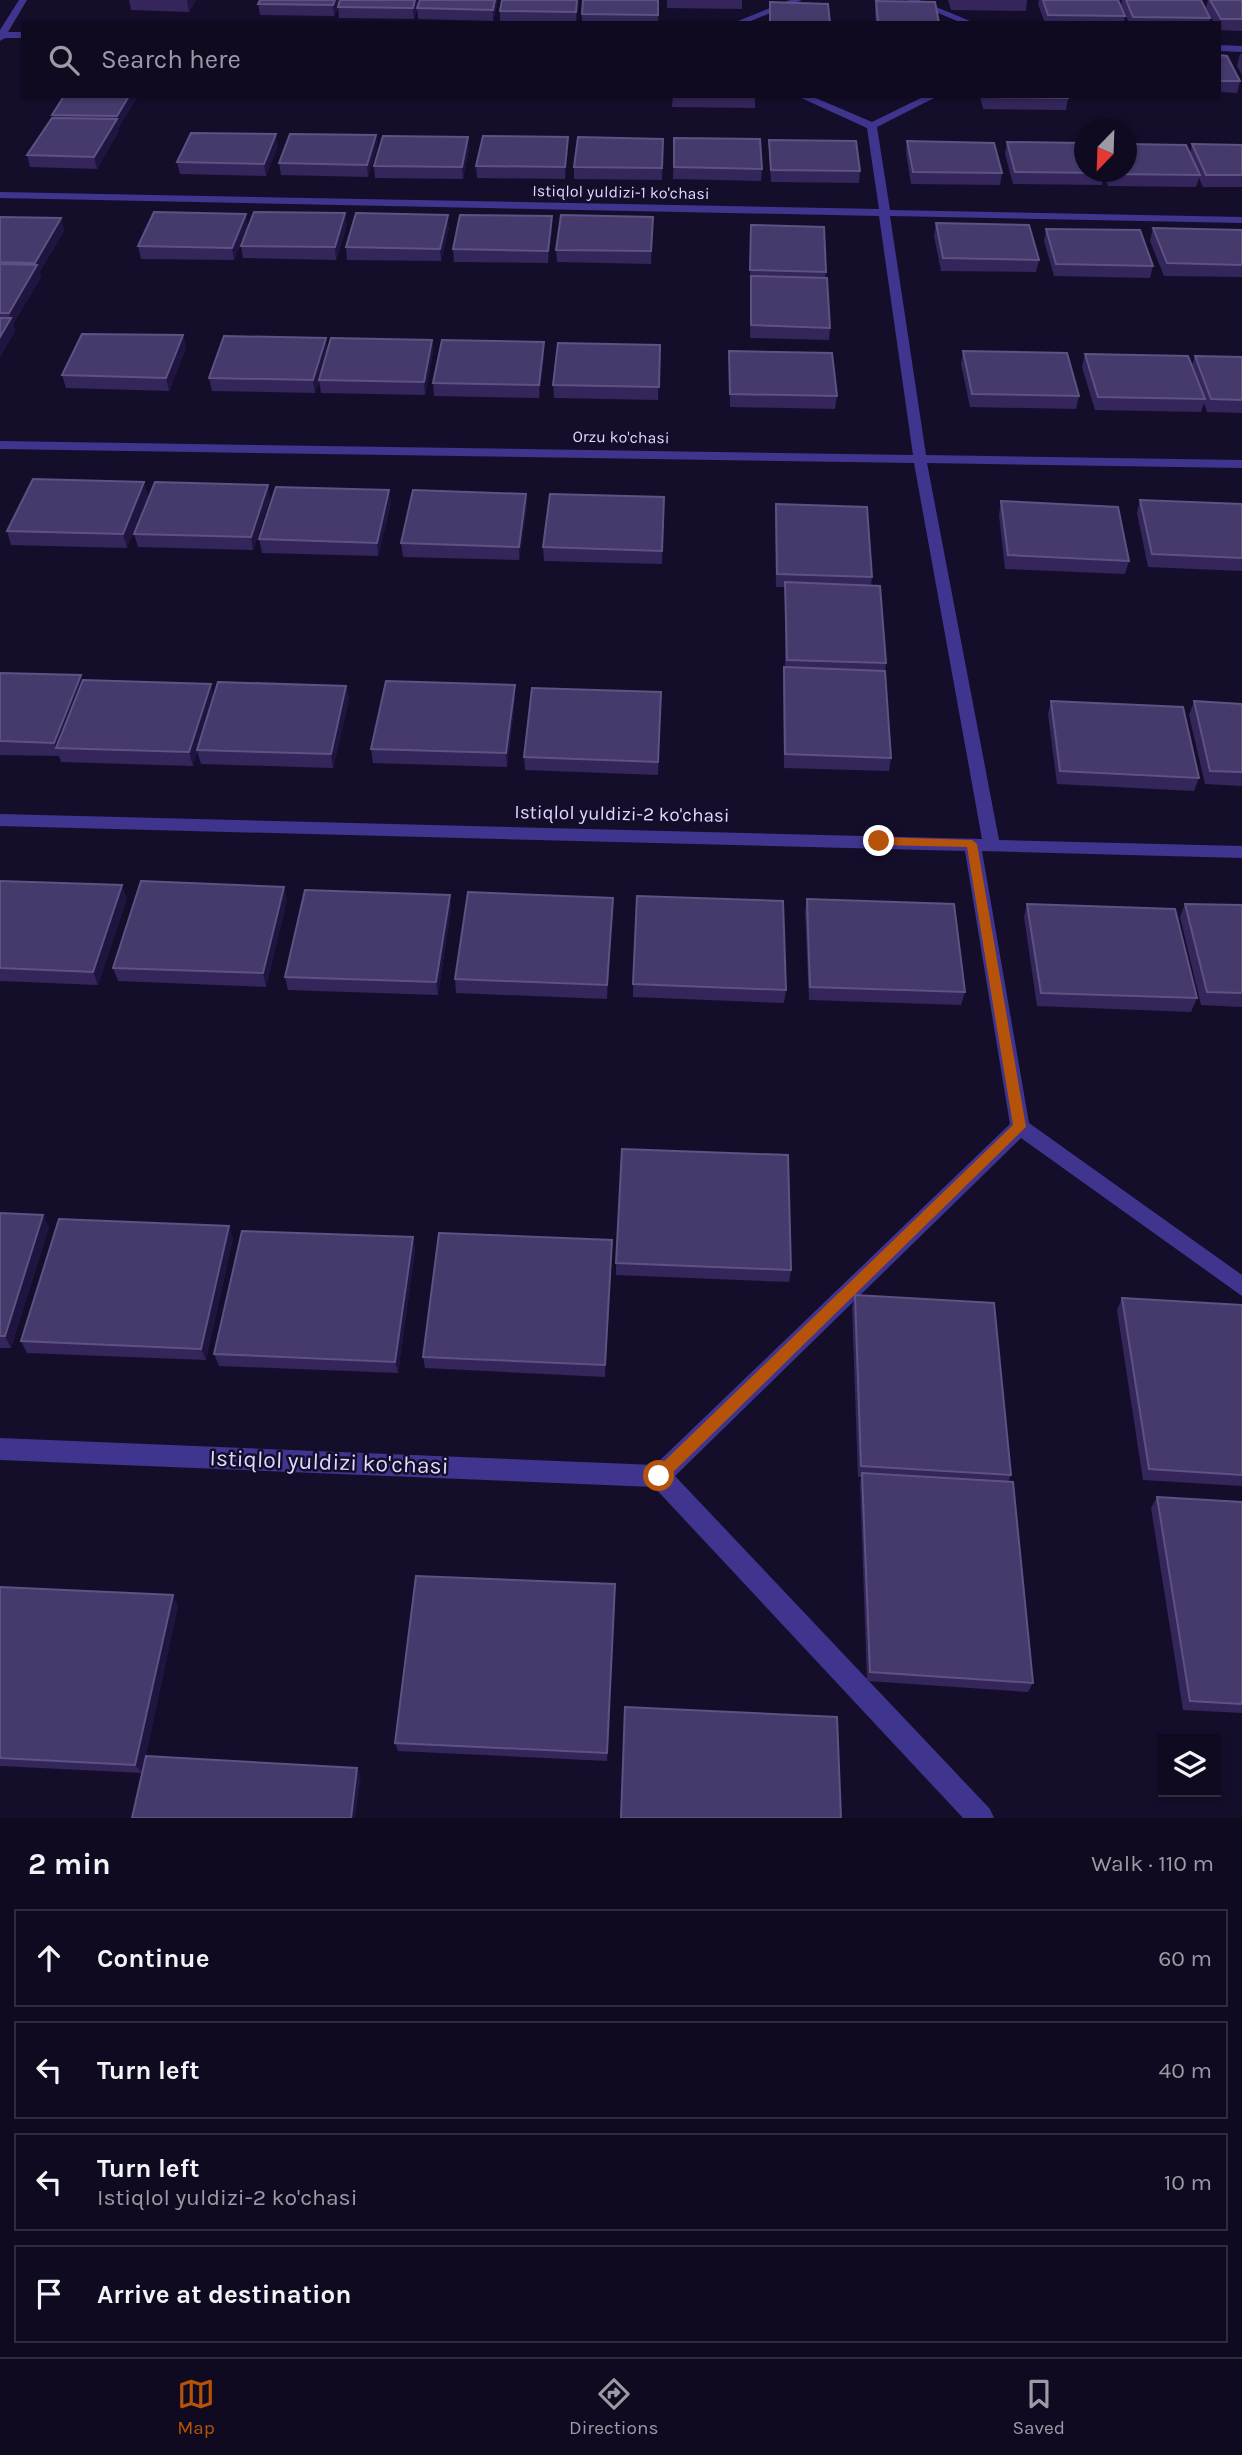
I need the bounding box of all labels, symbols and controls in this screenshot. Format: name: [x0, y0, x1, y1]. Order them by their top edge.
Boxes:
search box: [21, 21, 1221, 98]
icon: search: [45, 41, 83, 79]
text: Search here: [101, 44, 241, 75]
north arrow: [1074, 119, 1137, 182]
street label: Istiqlol yuldizi-1 ko'chasi: [532, 181, 710, 203]
street label: Orzu ko'chasi: [572, 427, 670, 447]
street label: Istiqlol yuldizi-2 ko'chasi: [514, 801, 730, 827]
route end: [863, 825, 894, 856]
street label: Istiqlol yuldizi ko'chasi: [209, 1444, 449, 1480]
route start: [643, 1460, 674, 1491]
map controls: [1158, 1734, 1221, 1797]
button: layers: [1158, 1734, 1221, 1797]
text: 2 min: [28, 1846, 111, 1882]
text: Walk · 110 m: [1091, 1850, 1214, 1877]
icon: ahead: [30, 1939, 68, 1977]
text: Continue: [97, 1943, 209, 1974]
text: 60 m: [1158, 1945, 1212, 1972]
icon: left: [30, 2051, 68, 2089]
text: Turn left: [97, 2055, 199, 2086]
text: 40 m: [1159, 2057, 1212, 2084]
text: Turn left: [97, 2153, 199, 2184]
icon: left: [30, 2163, 68, 2201]
text: 10 m: [1164, 2169, 1212, 2196]
text: Istiqlol yuldizi-2 ko'chasi: [97, 2184, 358, 2211]
icon: arrive: [30, 2275, 68, 2313]
text: Arrive at destination: [97, 2279, 351, 2310]
tab: Map: [177, 2375, 215, 2439]
tab: Directions: [569, 2375, 658, 2439]
tab: Saved: [1012, 2375, 1065, 2439]

